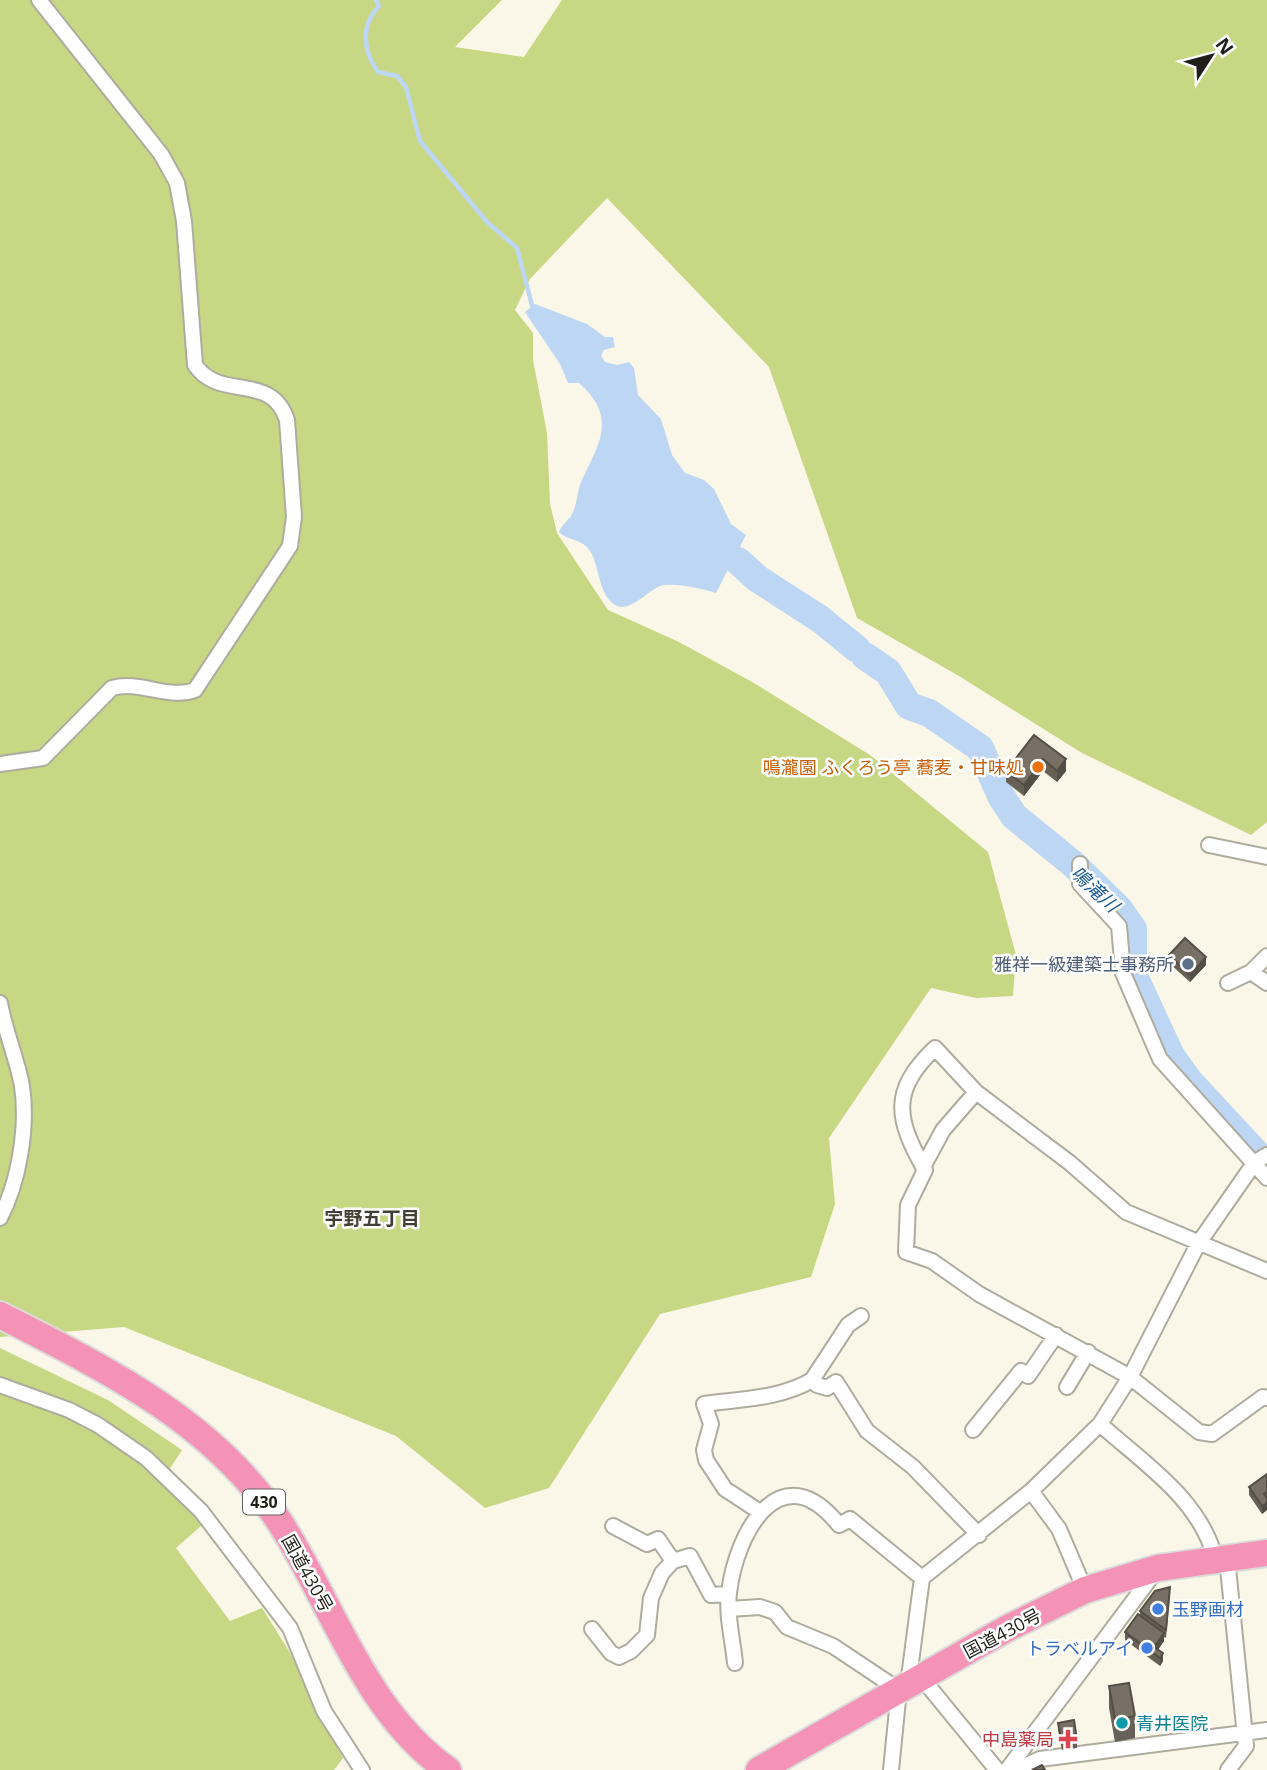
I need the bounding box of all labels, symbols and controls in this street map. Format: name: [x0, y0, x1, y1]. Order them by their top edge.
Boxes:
north arrow: [1176, 21, 1246, 91]
text: N: [1210, 32, 1240, 60]
place label: 鳴瀧園 ふくろう亭 蕎麦・甘味処: [763, 755, 1024, 779]
marker: 鳴瀧園 ふくろう亭 蕎麦・甘味処: [1030, 759, 1046, 775]
water label: 鳴滝川: [1065, 860, 1126, 919]
place label: 雅祥一級建築士事務所: [994, 952, 1174, 976]
marker: 雅祥一級建築士事務所: [1180, 956, 1196, 972]
district label: 宇野五丁目: [324, 1205, 420, 1231]
road number: 430: [243, 1490, 285, 1514]
street label: 国道430号: [277, 1530, 339, 1616]
place label: 玉野画材: [1172, 1597, 1244, 1621]
marker: 玉野画材: [1150, 1601, 1166, 1617]
street label: 国道430号: [959, 1602, 1045, 1664]
place label: トラベルアイ: [1026, 1636, 1133, 1660]
marker: トラベルアイ: [1139, 1640, 1155, 1656]
place label: 青井医院: [1136, 1711, 1208, 1735]
marker: 青井医院: [1114, 1715, 1130, 1731]
place label: 中島薬局: [982, 1727, 1054, 1751]
marker: 中島薬局: [1060, 1731, 1076, 1747]

